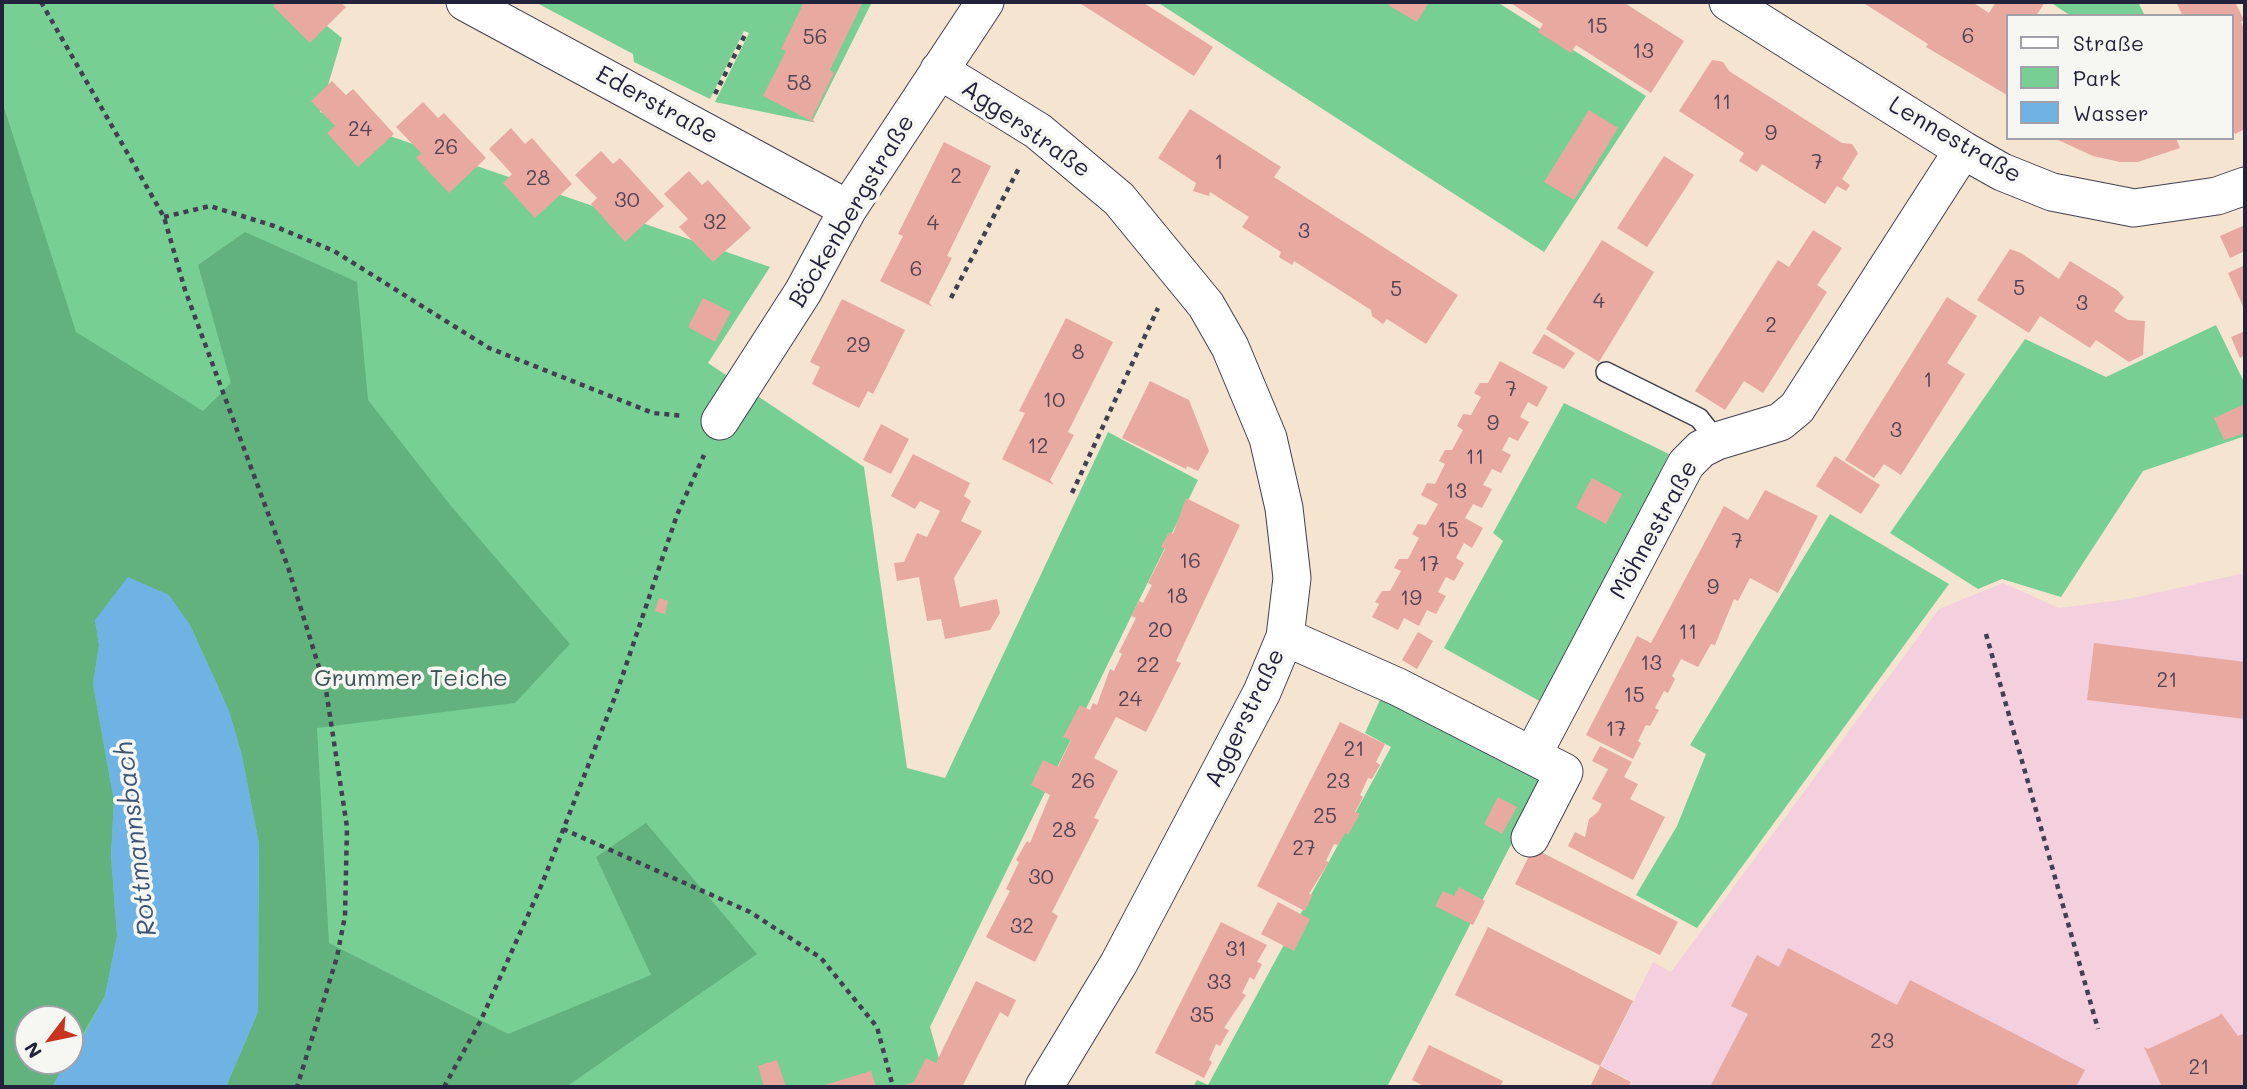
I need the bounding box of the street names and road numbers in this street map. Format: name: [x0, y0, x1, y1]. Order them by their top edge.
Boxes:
street label: Ederstraße: [591, 60, 723, 150]
street label: Aggerstraße: [956, 74, 1096, 184]
street label: Lennestraße: [1884, 90, 2026, 190]
street label: Böckenbergstraße: [783, 109, 921, 313]
street label: Möhnestraße: [1604, 456, 1704, 604]
street label: Aggerstraße: [1199, 644, 1291, 792]

